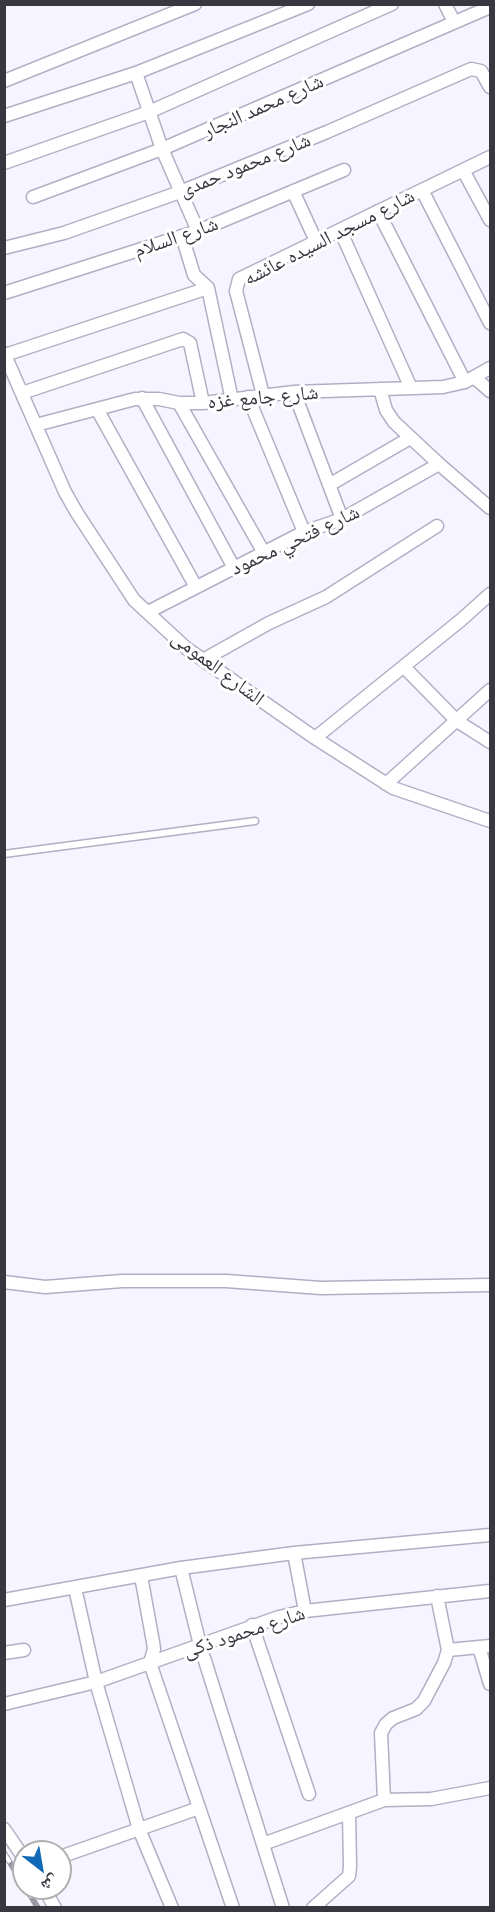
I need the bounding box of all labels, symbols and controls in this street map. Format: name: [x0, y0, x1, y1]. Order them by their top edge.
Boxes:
street label: شارع محمد النجار: [199, 69, 327, 143]
street label: شارع محمود حمدى: [176, 128, 314, 202]
street label: شارع مسجد السيده عائشه: [240, 183, 418, 291]
street label: شارع السلام: [131, 211, 221, 263]
street label: شارع جامع غزه: [207, 380, 319, 414]
street label: شارع فتحي محمود: [227, 500, 363, 580]
street label: الشارع العمومى: [167, 625, 269, 711]
street label: شارع محمود ذكى: [180, 1601, 308, 1663]
north arrow: [12, 1840, 72, 1900]
text: ش: [38, 1872, 63, 1897]

